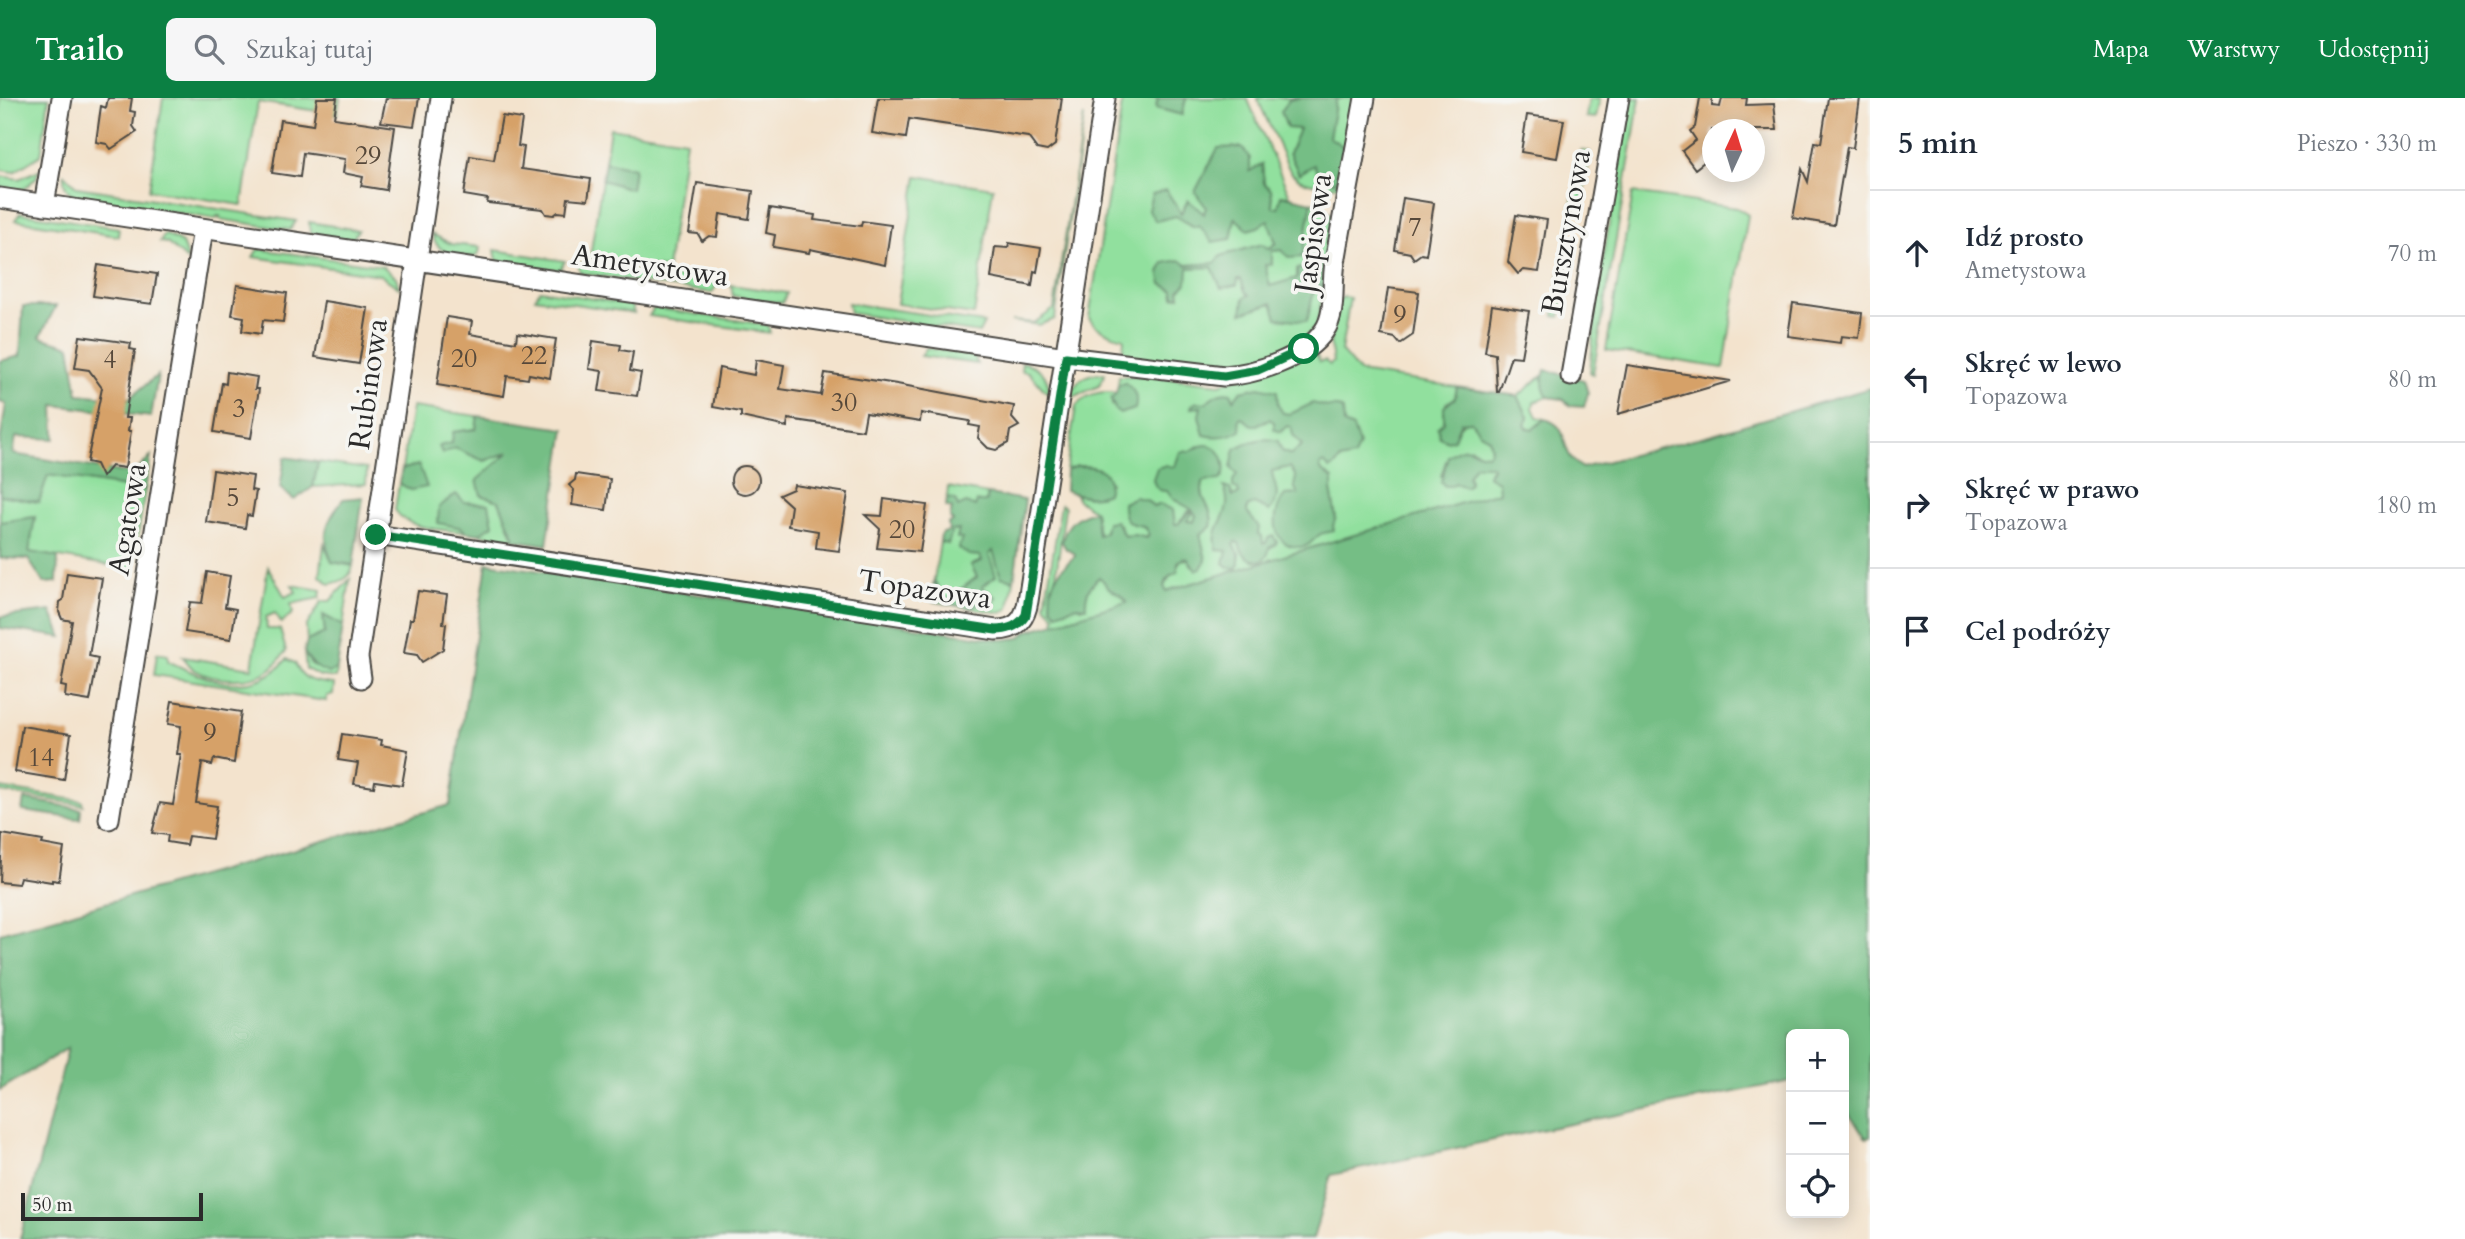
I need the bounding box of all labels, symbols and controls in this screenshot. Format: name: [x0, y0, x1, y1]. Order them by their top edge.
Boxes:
search box: [166, 18, 656, 81]
text: Trailo: [35, 27, 124, 72]
icon: search: [190, 30, 228, 68]
text: Szukaj tutaj: [246, 32, 374, 67]
text: Mapa: [2093, 33, 2149, 66]
text: Warstwy: [2187, 33, 2280, 66]
text: Udostępnij: [2318, 33, 2430, 66]
north arrow: [1702, 119, 1765, 182]
text: 5 min: [1898, 123, 1978, 164]
text: Pieszo · 330 m: [2297, 128, 2437, 159]
house number: 29: [355, 138, 381, 173]
street label: Bursztynowa: [1532, 146, 1601, 318]
street label: Jaspisowa: [1284, 170, 1342, 300]
house number: 7: [1408, 210, 1422, 245]
text: Idź prosto: [1965, 220, 2084, 255]
street label: Ametystowa: [569, 234, 731, 297]
icon: ahead: [1898, 234, 1936, 272]
text: 70 m: [2388, 238, 2437, 269]
text: Ametystowa: [1965, 255, 2086, 286]
house number: 9: [1393, 297, 1407, 332]
street label: Rubinowa: [339, 316, 398, 452]
route start: [1288, 333, 1319, 364]
house number: 22: [521, 338, 547, 373]
house number: 20: [451, 341, 477, 376]
house number: 4: [103, 342, 117, 377]
text: Skręć w lewo: [1965, 346, 2122, 381]
icon: left: [1898, 360, 1936, 398]
text: 80 m: [2388, 364, 2437, 395]
text: Topazowa: [1965, 381, 2068, 412]
house number: 30: [831, 385, 857, 420]
house number: 3: [232, 391, 246, 426]
street label: Agatowa: [98, 460, 157, 579]
text: Skręć w prawo: [1965, 472, 2139, 507]
house number: 5: [226, 480, 240, 515]
icon: right: [1898, 486, 1936, 524]
text: 180 m: [2376, 490, 2437, 521]
text: Topazowa: [1965, 507, 2068, 538]
house number: 20: [889, 512, 915, 547]
route end: [360, 519, 391, 550]
street label: Topazowa: [856, 560, 994, 619]
icon: arrive: [1898, 612, 1936, 650]
text: Cel podróży: [1965, 614, 2111, 649]
house number: 9: [203, 715, 217, 750]
house number: 14: [28, 740, 54, 775]
map controls: [1786, 1029, 1849, 1218]
button: +: [1786, 1029, 1849, 1092]
button: −: [1786, 1092, 1849, 1155]
button: locate: [1786, 1155, 1849, 1218]
scale bar: [21, 1190, 203, 1222]
text: 50 m: [32, 1192, 73, 1218]

